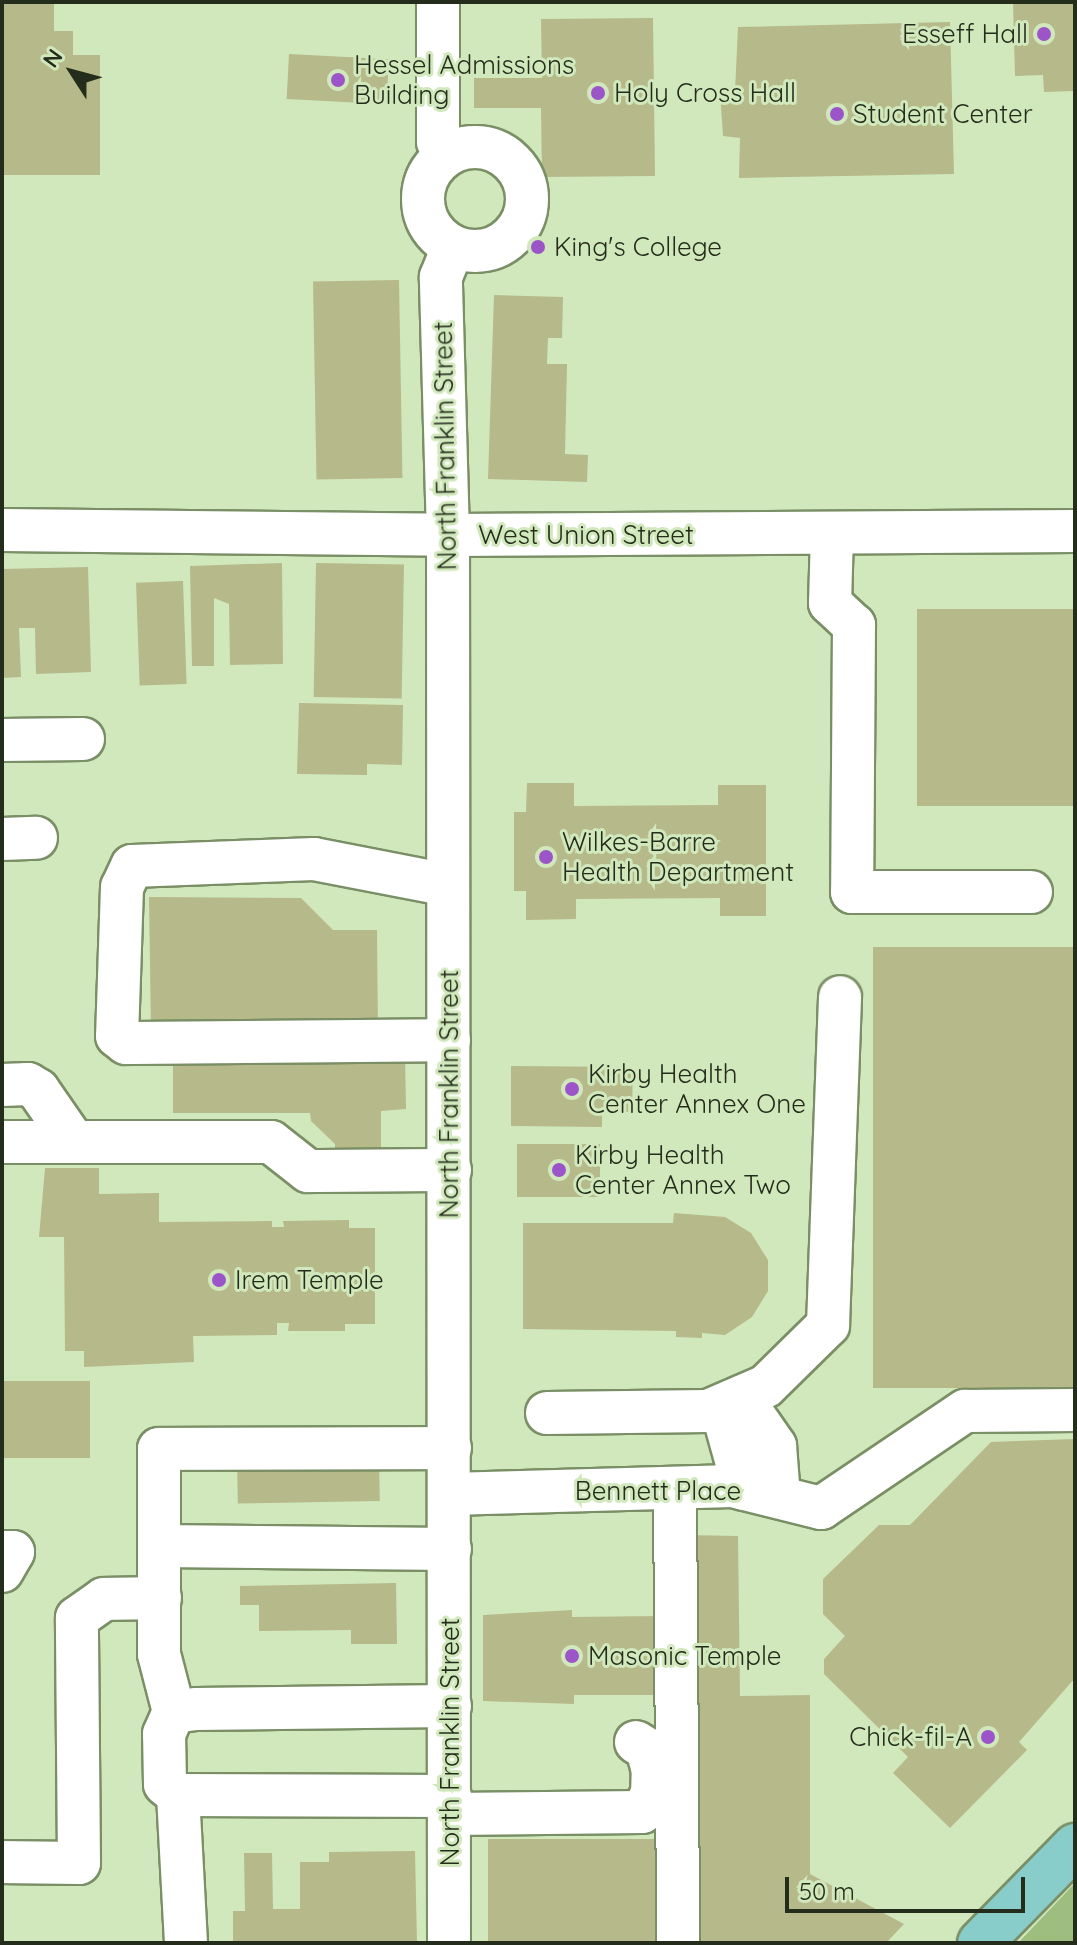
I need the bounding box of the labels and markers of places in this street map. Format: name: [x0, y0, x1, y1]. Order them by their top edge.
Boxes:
place label: Esseff Hall: [902, 18, 1028, 50]
marker: Esseff Hall: [1035, 25, 1053, 43]
place label: Hessel Admissions Building: [354, 49, 574, 110]
marker: Hessel Admissions Building: [329, 71, 347, 89]
place label: Holy Cross Hall: [614, 77, 796, 109]
marker: Holy Cross Hall: [589, 84, 607, 102]
place label: Student Center: [853, 98, 1033, 130]
marker: Student Center: [828, 105, 846, 123]
place label: King's College: [554, 231, 722, 263]
marker: King's College: [529, 238, 547, 256]
place label: Wilkes-Barre Health Department: [562, 826, 794, 888]
marker: Wilkes-Barre Health Department: [537, 848, 555, 866]
place label: Kirby Health Center Annex One: [588, 1058, 806, 1120]
marker: Kirby Health Center Annex One: [563, 1080, 581, 1098]
place label: Kirby Health Center Annex Two: [575, 1139, 791, 1200]
marker: Kirby Health Center Annex Two: [550, 1161, 568, 1179]
place label: Irem Temple: [235, 1264, 384, 1296]
marker: Irem Temple: [210, 1271, 228, 1289]
place label: Masonic Temple: [588, 1640, 781, 1672]
marker: Masonic Temple: [563, 1647, 581, 1665]
place label: Chick-fil-A: [849, 1721, 972, 1753]
marker: Chick-fil-A: [979, 1728, 997, 1746]

